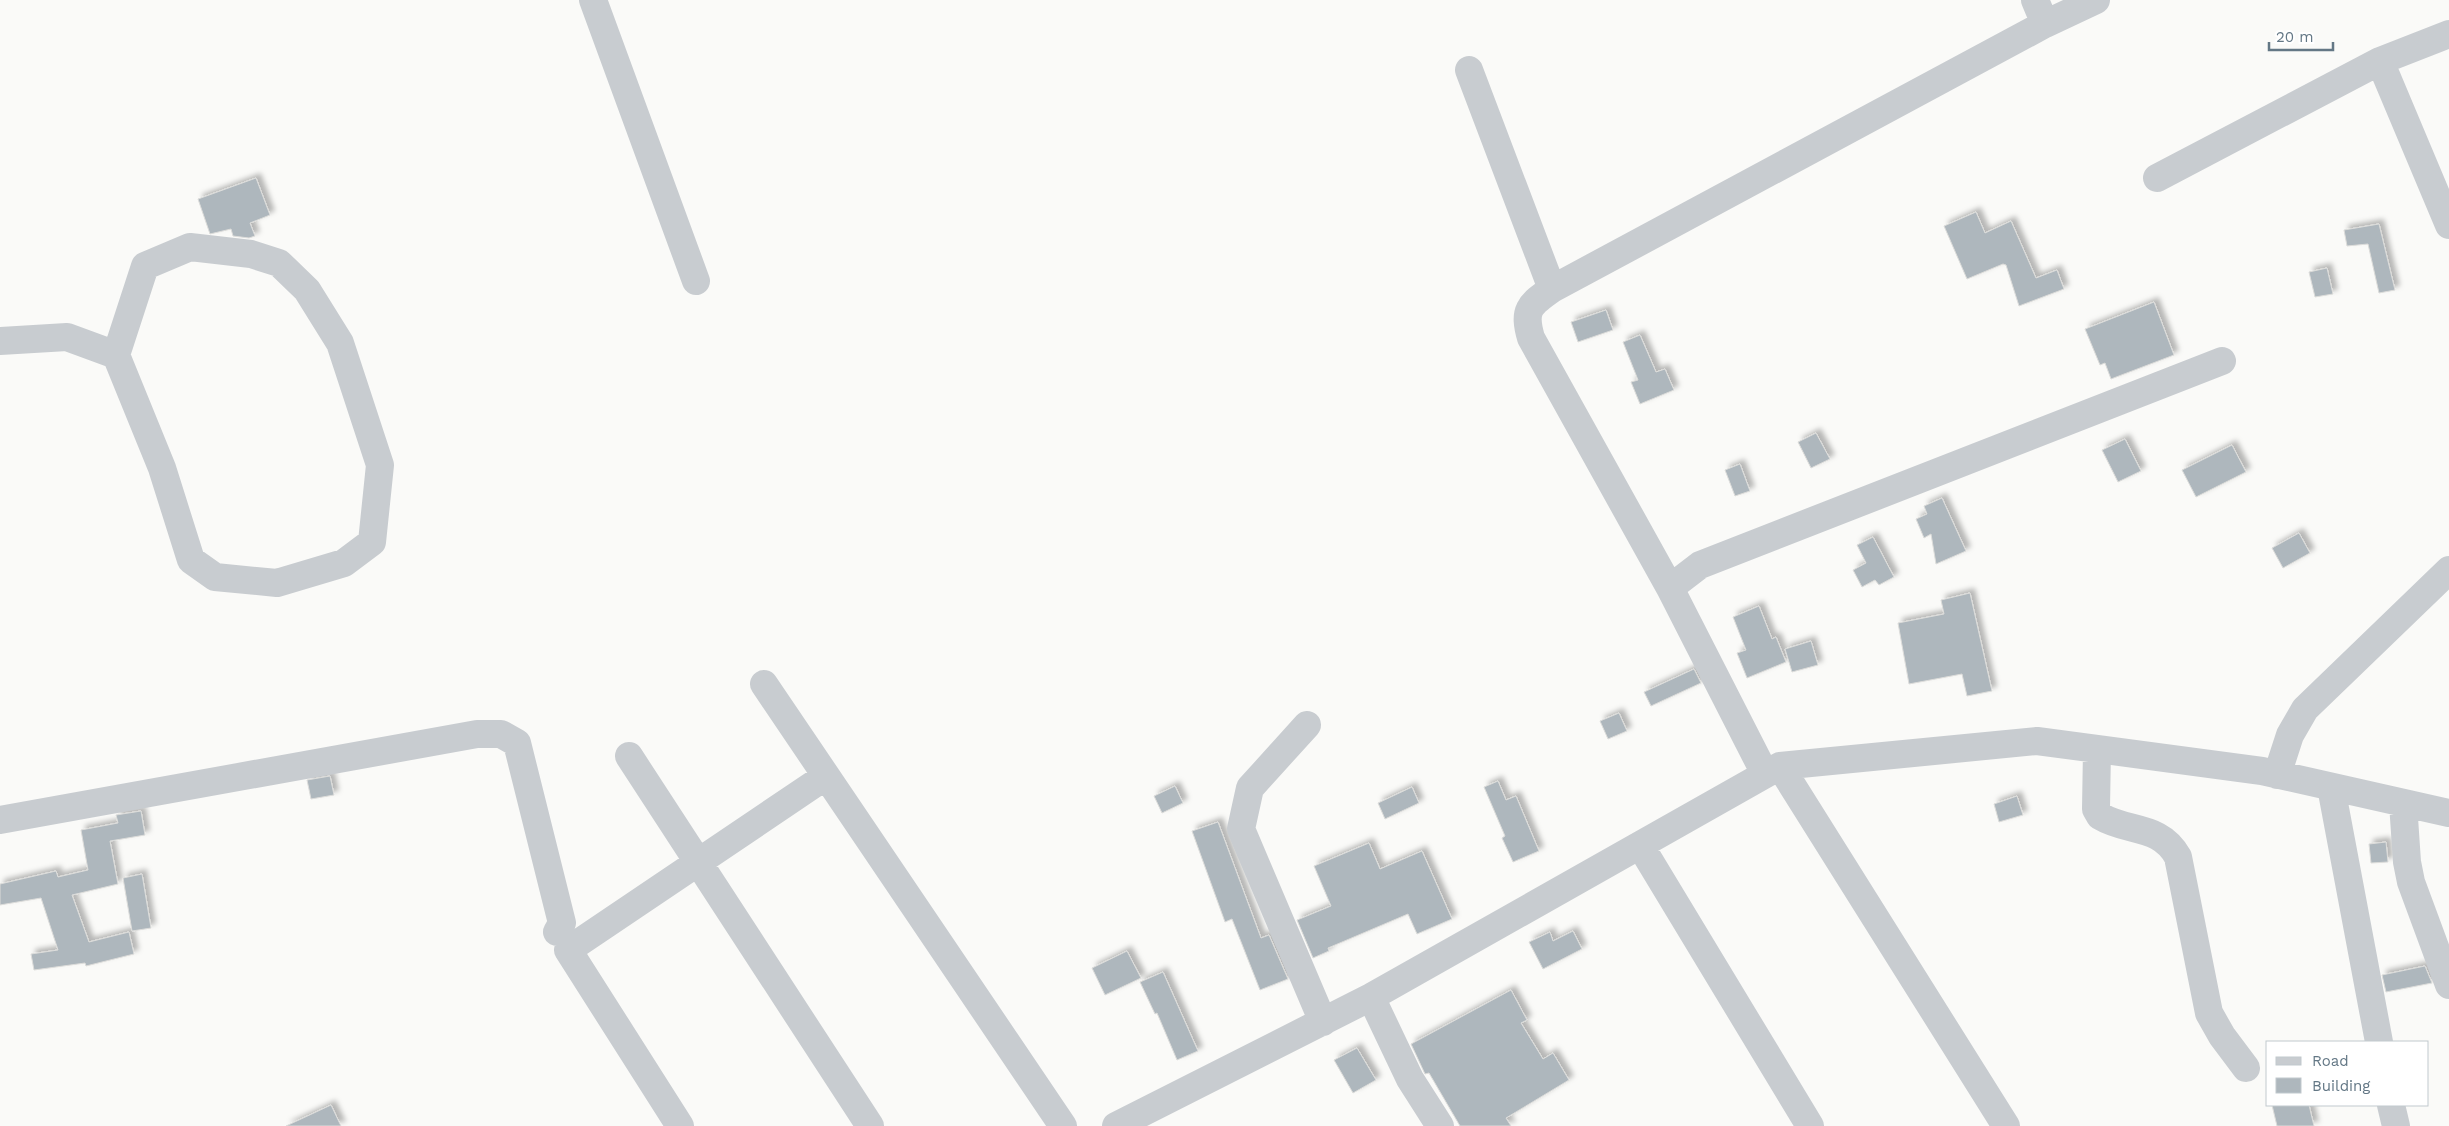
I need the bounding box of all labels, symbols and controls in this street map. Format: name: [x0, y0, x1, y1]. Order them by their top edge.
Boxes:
scale bar: [2269, 20, 2333, 52]
text: 20 m: [2276, 28, 2314, 46]
legend: [2266, 1041, 2429, 1106]
text: Road: [2312, 1052, 2349, 1070]
text: Building: [2312, 1077, 2370, 1095]

